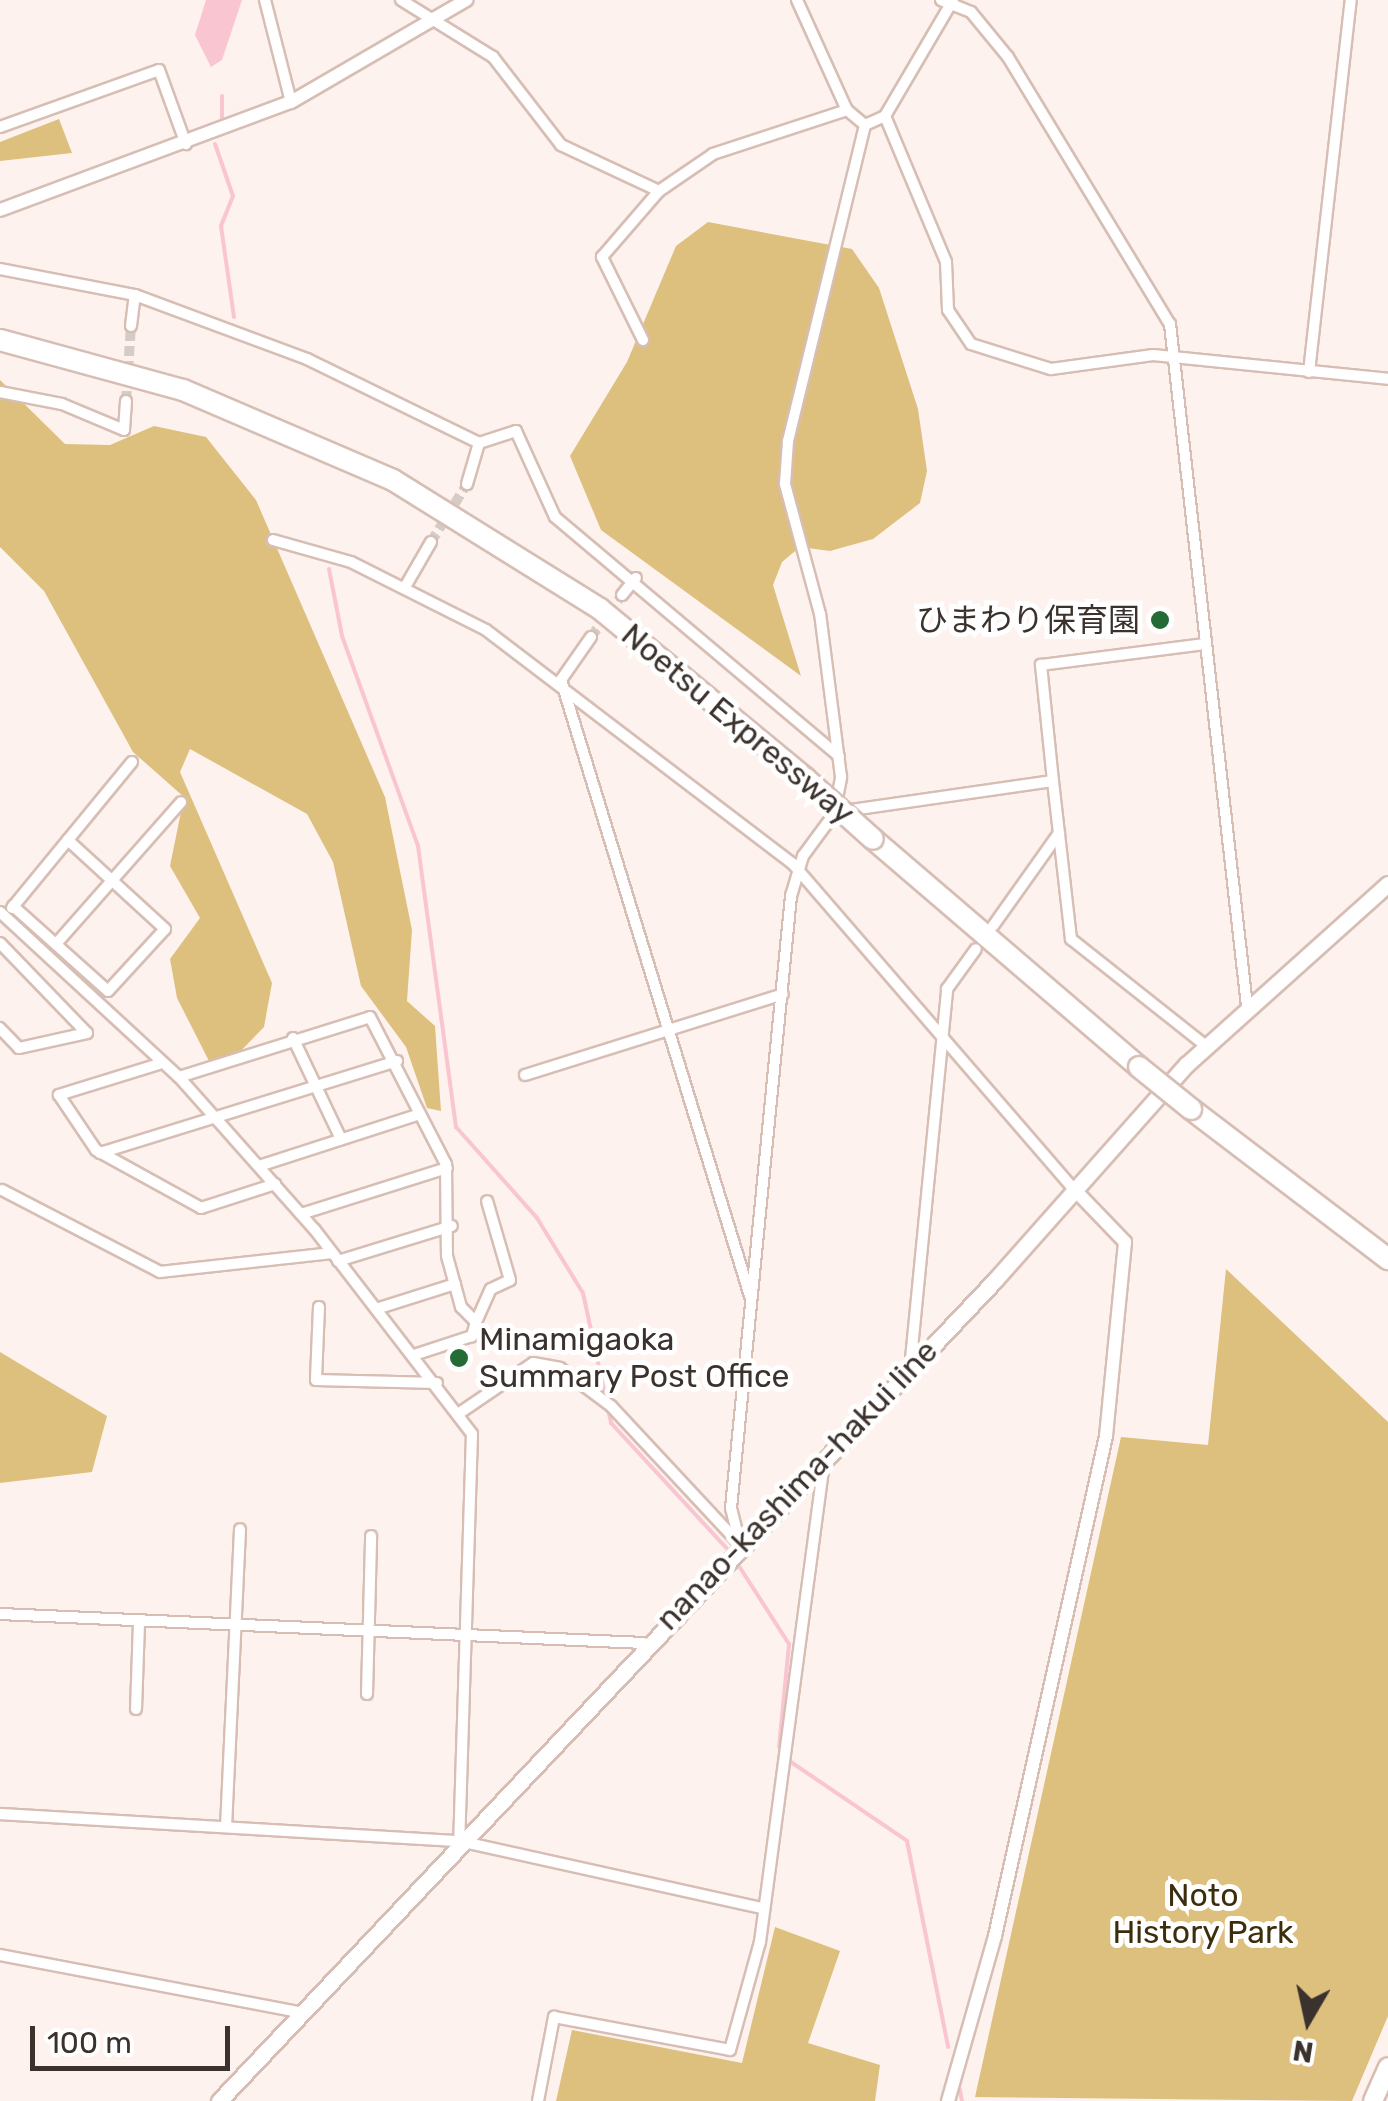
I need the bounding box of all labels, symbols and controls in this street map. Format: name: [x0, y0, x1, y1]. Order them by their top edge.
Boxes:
place label: ひまわり保育園: [916, 601, 1140, 639]
marker: ひまわり保育園: [1149, 609, 1171, 631]
street label: Noetsu Expressway: [614, 615, 862, 833]
place label: Minamigaoka Summary Post Office: [479, 1321, 790, 1396]
street label: nanao-kashima-hakui line: [648, 1332, 946, 1638]
marker: Minamigaoka Summary Post Office: [448, 1347, 470, 1369]
park label: Noto History Park: [1112, 1877, 1294, 1952]
north arrow: [1258, 1971, 1358, 2071]
scale bar: [35, 2006, 235, 2068]
text: 100 m: [47, 2025, 132, 2061]
text: N: [1291, 2033, 1316, 2069]

